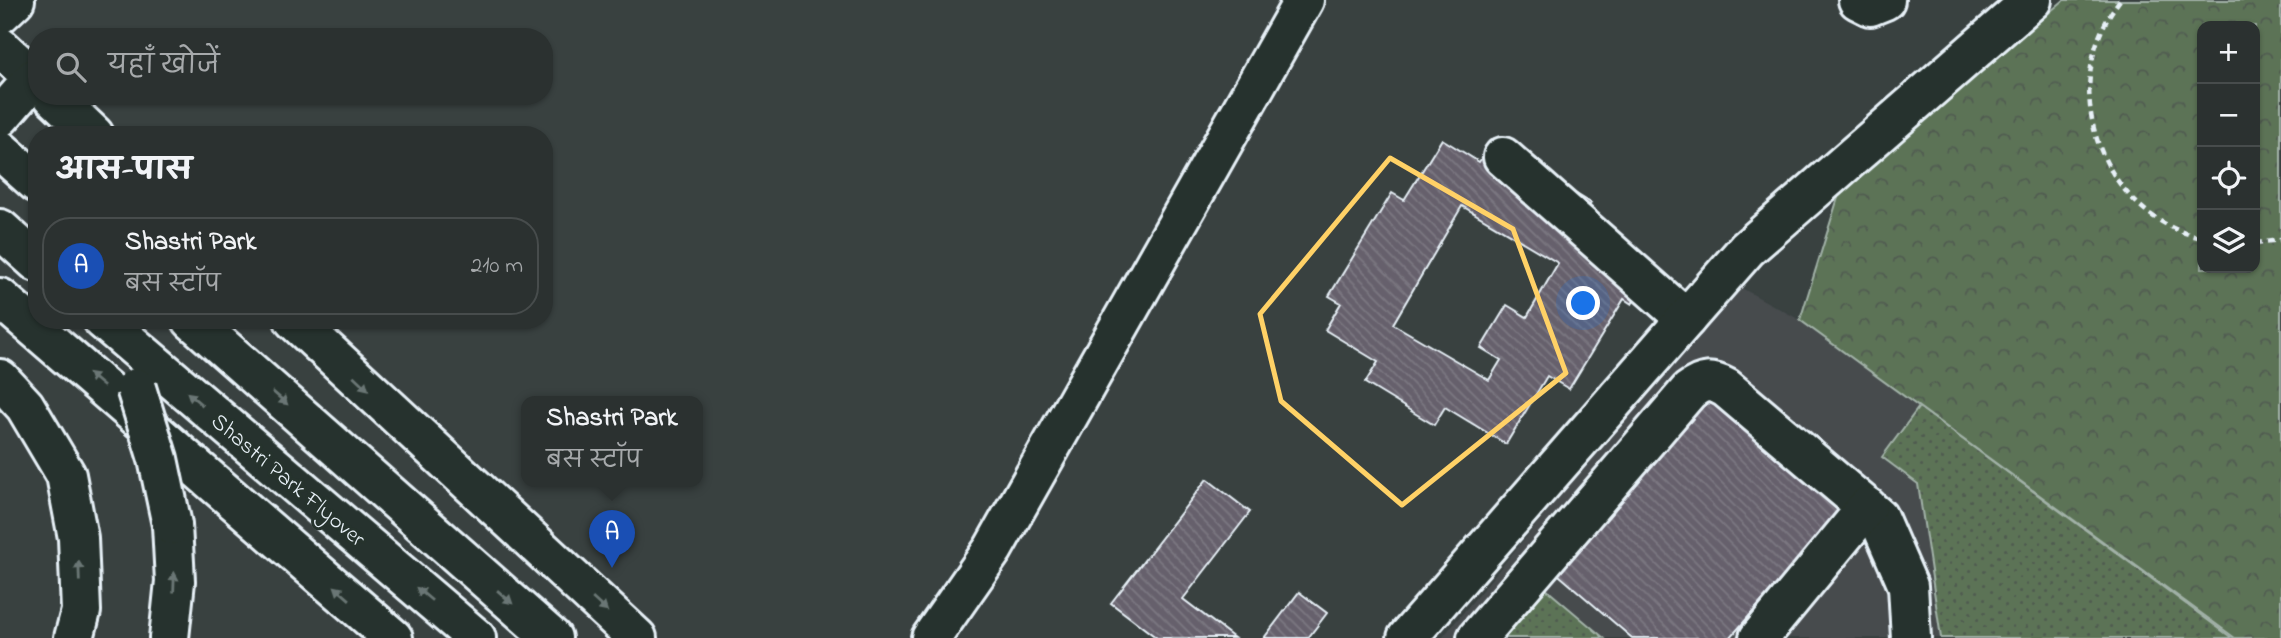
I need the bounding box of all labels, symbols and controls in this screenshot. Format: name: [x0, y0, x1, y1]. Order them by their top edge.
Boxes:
map controls: [2197, 21, 2260, 273]
button: +: [2197, 21, 2260, 84]
search box: [28, 28, 553, 105]
icon: search: [52, 48, 90, 86]
text: यहाँ खोजें: [108, 48, 220, 86]
button: −: [2197, 84, 2260, 147]
button: locate: [2197, 147, 2260, 210]
text: आस-पास: [56, 150, 192, 194]
button: layers: [2197, 210, 2260, 273]
text: Shastri Park: [125, 224, 256, 262]
text: A: [74, 250, 88, 283]
text: 210 m: [471, 250, 523, 283]
text: बस स्टॉप: [125, 269, 221, 302]
your location: [1566, 286, 1600, 320]
one-way arrow: [87, 372, 105, 387]
one-way arrow: [352, 375, 369, 391]
one-way arrow: [271, 390, 289, 406]
one-way arrow: [186, 392, 203, 407]
popup: [521, 396, 703, 487]
text: Shastri Park: [546, 400, 678, 438]
street label: Shastri Park Flyover: [202, 406, 373, 558]
text: बस स्टॉप: [546, 445, 642, 478]
pin: A: [589, 510, 635, 568]
one-way arrow: [74, 559, 85, 581]
one-way arrow: [169, 570, 180, 592]
one-way arrow: [333, 586, 350, 601]
one-way arrow: [415, 586, 433, 602]
one-way arrow: [497, 589, 514, 604]
one-way arrow: [591, 597, 609, 613]

